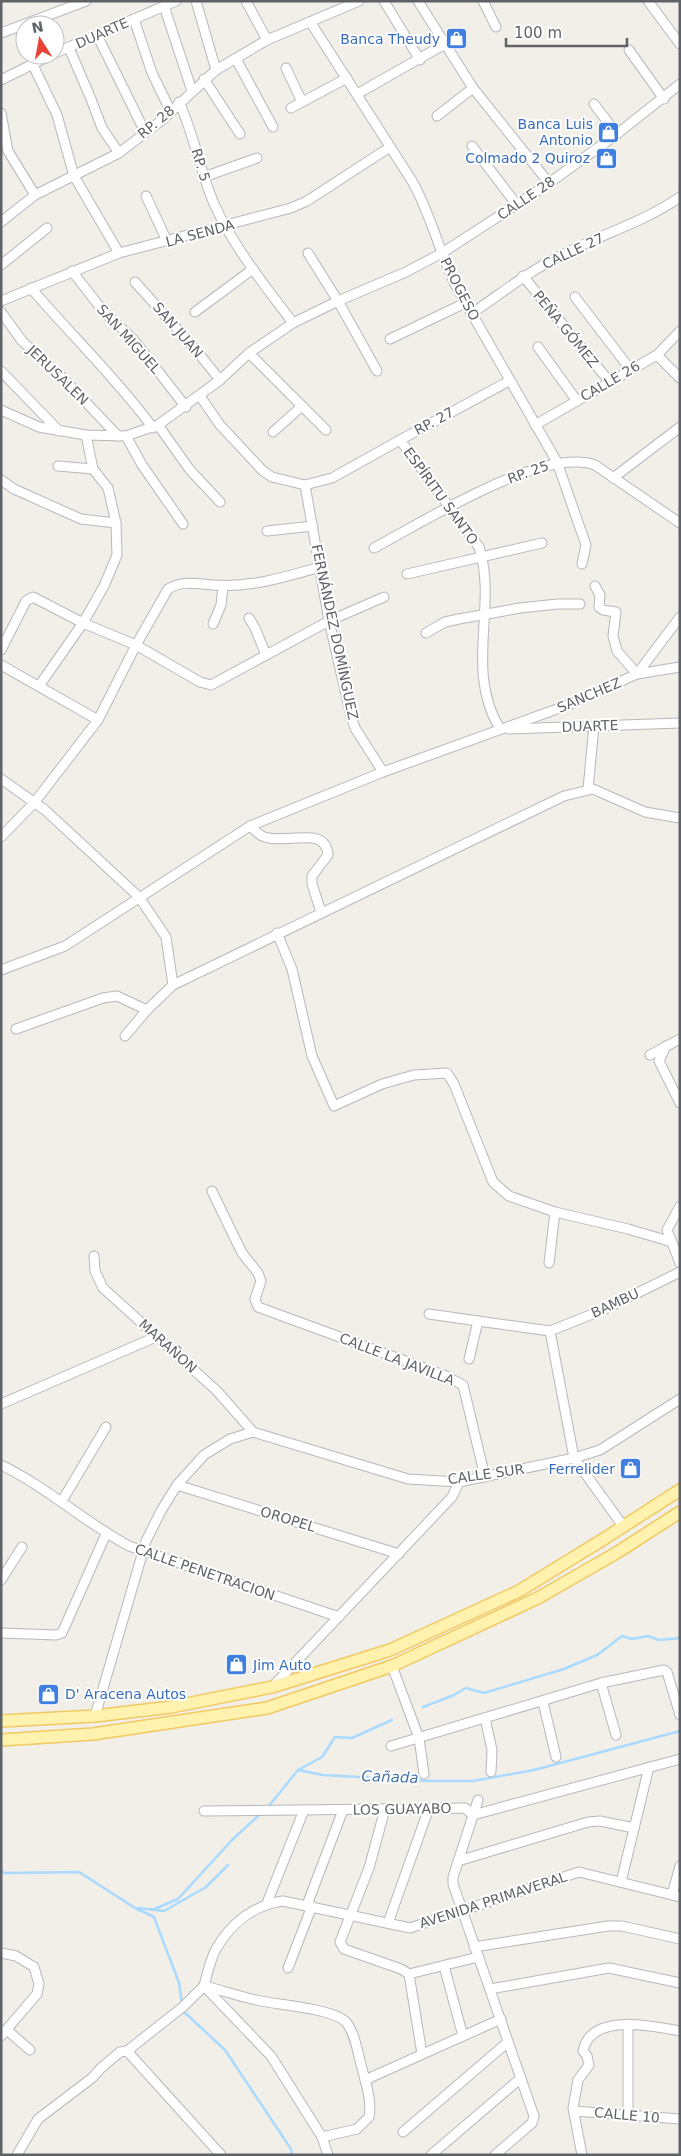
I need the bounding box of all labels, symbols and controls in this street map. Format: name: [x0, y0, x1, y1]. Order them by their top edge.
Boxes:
street label: DUARTE: [73, 14, 131, 52]
north arrow: [15, 15, 65, 65]
scale bar: [506, 15, 627, 47]
text: N: [30, 18, 45, 36]
text: 100 m: [514, 24, 562, 42]
shop icon: Banca Theudy: [444, 27, 468, 51]
place label: Banca Theudy: [340, 31, 440, 47]
street label: RP. 28: [134, 102, 178, 142]
place label: Banca Luis Antonio: [518, 116, 593, 148]
shop icon: Banca Luis Antonio: [597, 120, 621, 144]
shop icon: Colmado 2 Quiroz: [594, 146, 618, 170]
street label: RP. 5: [188, 147, 214, 183]
place label: Colmado 2 Quiroz: [465, 150, 590, 166]
street label: CALLE 28: [494, 173, 558, 223]
street label: LA SENDA: [164, 216, 237, 250]
street label: CALLE 27: [540, 230, 606, 272]
street label: PROGESO: [437, 255, 483, 323]
street label: PEÑA GÓMEZ: [530, 287, 603, 371]
street label: SAN JUAN: [150, 299, 206, 361]
street label: SAN MIGUEL: [94, 301, 164, 377]
street label: JERUSALEN: [23, 341, 92, 408]
street label: CALLE 26: [577, 358, 643, 404]
street label: RP. 27: [411, 404, 457, 438]
street label: ESPÍRITU SANTO: [400, 444, 482, 548]
street label: RP. 25: [505, 457, 551, 487]
street label: FERNÁNDEZ DOMÍNGUEZ: [309, 543, 361, 721]
street label: SANCHEZ: [555, 674, 623, 716]
street label: DUARTE: [561, 717, 619, 735]
street label: BAMBU: [588, 1285, 642, 1321]
street label: MARAÑON: [136, 1316, 200, 1376]
street label: CALLE LA JAVILLA: [337, 1330, 457, 1389]
shop icon: Ferrelider: [619, 1457, 643, 1481]
street label: CALLE SUR: [447, 1461, 526, 1487]
place label: Ferrelider: [548, 1461, 615, 1477]
street label: OROPEL: [258, 1503, 318, 1535]
street label: CALLE PENETRACION: [133, 1540, 277, 1604]
shop icon: Jim Auto: [225, 1653, 249, 1677]
place label: Jim Auto: [252, 1657, 312, 1673]
shop icon: D' Aracena Autos: [37, 1682, 61, 1706]
place label: D' Aracena Autos: [65, 1686, 186, 1702]
water label: Cañada: [361, 1767, 419, 1787]
street label: LOS GUAYABO: [353, 1800, 451, 1818]
street label: AVENIDA PRIMAVERAL: [417, 1868, 569, 1931]
street label: CALLE 10: [593, 2104, 661, 2126]

